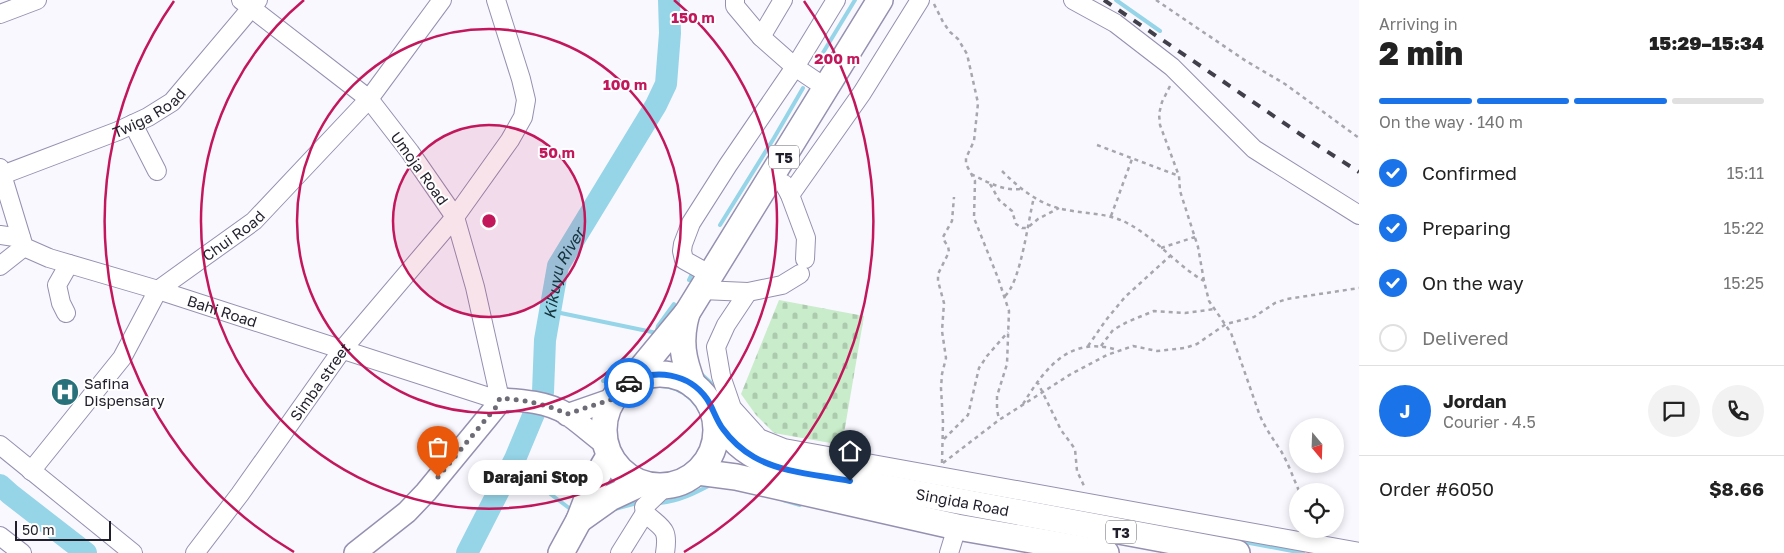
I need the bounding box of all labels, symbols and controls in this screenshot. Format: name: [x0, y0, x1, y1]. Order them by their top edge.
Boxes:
text: 150 m: [671, 8, 715, 26]
text: Arriving in: [1379, 14, 1458, 34]
text: 15:29–15:34: [1649, 31, 1764, 54]
text: 2 min: [1379, 34, 1463, 72]
text: 200 m: [814, 49, 860, 67]
text: 100 m: [603, 75, 647, 93]
street label: Twiga Road: [110, 84, 189, 141]
text: On the way · 140 m: [1379, 112, 1523, 132]
street label: Umoja Road: [387, 128, 453, 208]
text: 50 m: [539, 143, 575, 161]
road number: T5: [769, 146, 799, 168]
icon: check: [1379, 159, 1407, 187]
text: Confirmed: [1422, 161, 1517, 184]
text: 15:11: [1727, 163, 1764, 183]
street label: Chui Road: [199, 207, 268, 264]
centre of rings: [480, 212, 498, 230]
icon: check: [1379, 214, 1407, 242]
text: Preparing: [1422, 216, 1511, 239]
text: 15:22: [1724, 218, 1764, 238]
water label: Kikuyu River: [539, 222, 590, 320]
icon: check: [1379, 269, 1407, 297]
text: On the way: [1422, 271, 1524, 294]
text: 15:25: [1724, 273, 1764, 293]
street label: Bahi Road: [185, 291, 259, 330]
text: Delivered: [1422, 326, 1509, 349]
street label: Simba street: [286, 339, 353, 424]
courier: [604, 358, 654, 408]
icon: car: [615, 369, 643, 397]
place label: Safina Dispensary: [84, 374, 165, 409]
hospital icon: Safina Dispensary: [50, 377, 80, 407]
button: chat: [1648, 385, 1700, 437]
button: phone: [1712, 385, 1764, 437]
text: Jordan: [1443, 389, 1507, 412]
text: J: [1400, 399, 1410, 422]
text: Courier · 4.5: [1443, 412, 1536, 432]
north arrow: [1289, 418, 1344, 472]
map controls: [1289, 418, 1344, 538]
pin: [417, 426, 459, 477]
pin: [829, 430, 871, 481]
icon: bag: [424, 433, 452, 461]
icon: home: [836, 437, 864, 465]
callout: Darajani Stop: [468, 460, 603, 494]
text: Darajani Stop: [483, 467, 588, 487]
text: Order #6050: [1379, 477, 1494, 500]
text: $8.66: [1709, 477, 1764, 500]
button: locate: [1289, 483, 1344, 538]
street label: Singida Road: [915, 484, 1011, 519]
scale bar: [15, 518, 111, 541]
road number: T3: [1106, 520, 1136, 544]
text: 50 m: [22, 521, 55, 538]

